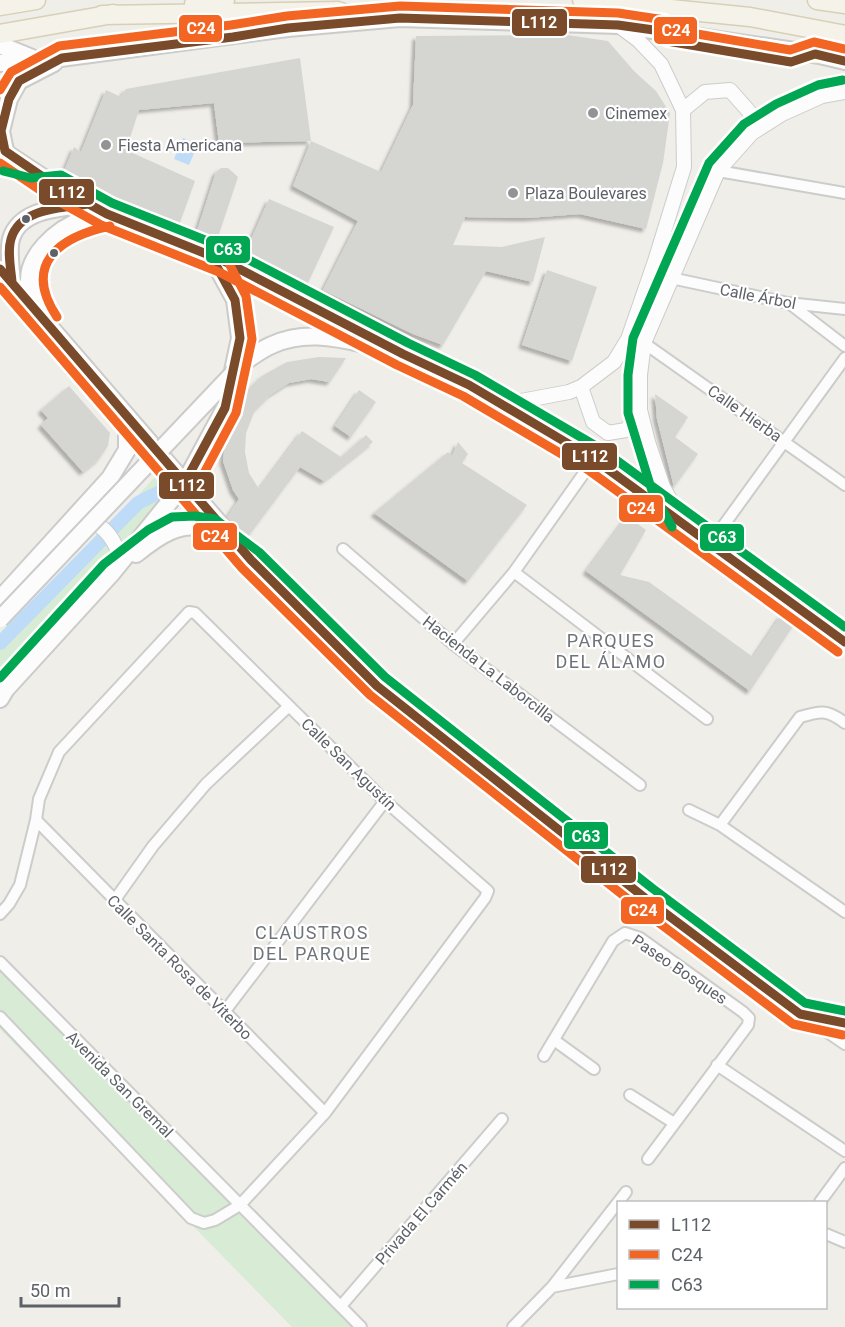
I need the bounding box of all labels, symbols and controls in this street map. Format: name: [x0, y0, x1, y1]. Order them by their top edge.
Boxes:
line badge: L112: [511, 8, 568, 37]
text: L112: [521, 13, 557, 32]
line badge: C24: [178, 14, 223, 43]
line badge: C24: [653, 16, 698, 45]
text: C24: [187, 19, 215, 38]
text: C24: [662, 21, 690, 40]
place label: Cinemex: [605, 104, 667, 123]
marker: Cinemex: [586, 106, 600, 120]
place label: Fiesta Americana: [118, 136, 242, 155]
marker: Fiesta Americana: [99, 138, 113, 152]
line badge: L112: [38, 178, 95, 206]
text: L112: [49, 183, 85, 202]
place label: Plaza Boulevares: [525, 184, 647, 203]
marker: Plaza Boulevares: [506, 186, 520, 200]
unlabelled marker: [20, 213, 32, 225]
line badge: C63: [205, 235, 251, 264]
text: C63: [214, 240, 242, 259]
unlabelled marker: [48, 247, 60, 259]
street label: Calle Árbol: [718, 280, 798, 313]
street label: Calle Hierba: [704, 381, 785, 446]
line badge: L112: [561, 442, 618, 471]
text: L112: [572, 447, 608, 466]
line badge: L112: [158, 471, 215, 500]
text: L112: [169, 476, 205, 495]
line badge: C24: [618, 494, 664, 523]
text: C24: [627, 499, 655, 518]
line badge: C24: [192, 522, 238, 551]
line badge: C63: [699, 523, 745, 552]
text: C24: [201, 527, 229, 546]
text: C63: [708, 528, 736, 547]
street label: Hacienda La Laborcilla: [419, 612, 558, 727]
district label: PARQUES DEL ÁLAMO: [555, 630, 667, 672]
street label: Calle San Agustín: [297, 714, 400, 815]
line badge: C63: [563, 821, 609, 850]
text: C63: [572, 827, 600, 846]
line badge: L112: [580, 855, 637, 884]
text: L112: [591, 860, 627, 879]
street label: Calle Santa Rosa de Viterbo: [103, 891, 256, 1044]
line badge: C24: [620, 896, 665, 925]
text: C24: [629, 901, 657, 920]
district label: CLAUSTROS DEL PARQUE: [253, 922, 371, 964]
street label: Paseo Bosques: [629, 931, 731, 1008]
street label: Avenida San Gremal: [62, 1027, 177, 1142]
street label: Privada El Carmén: [371, 1158, 471, 1269]
legend: [617, 1201, 827, 1309]
text: L112: [671, 1214, 711, 1235]
text: C24: [671, 1244, 703, 1265]
scale bar: [21, 1270, 118, 1308]
text: C63: [671, 1274, 703, 1295]
text: 50 m: [30, 1280, 70, 1301]

